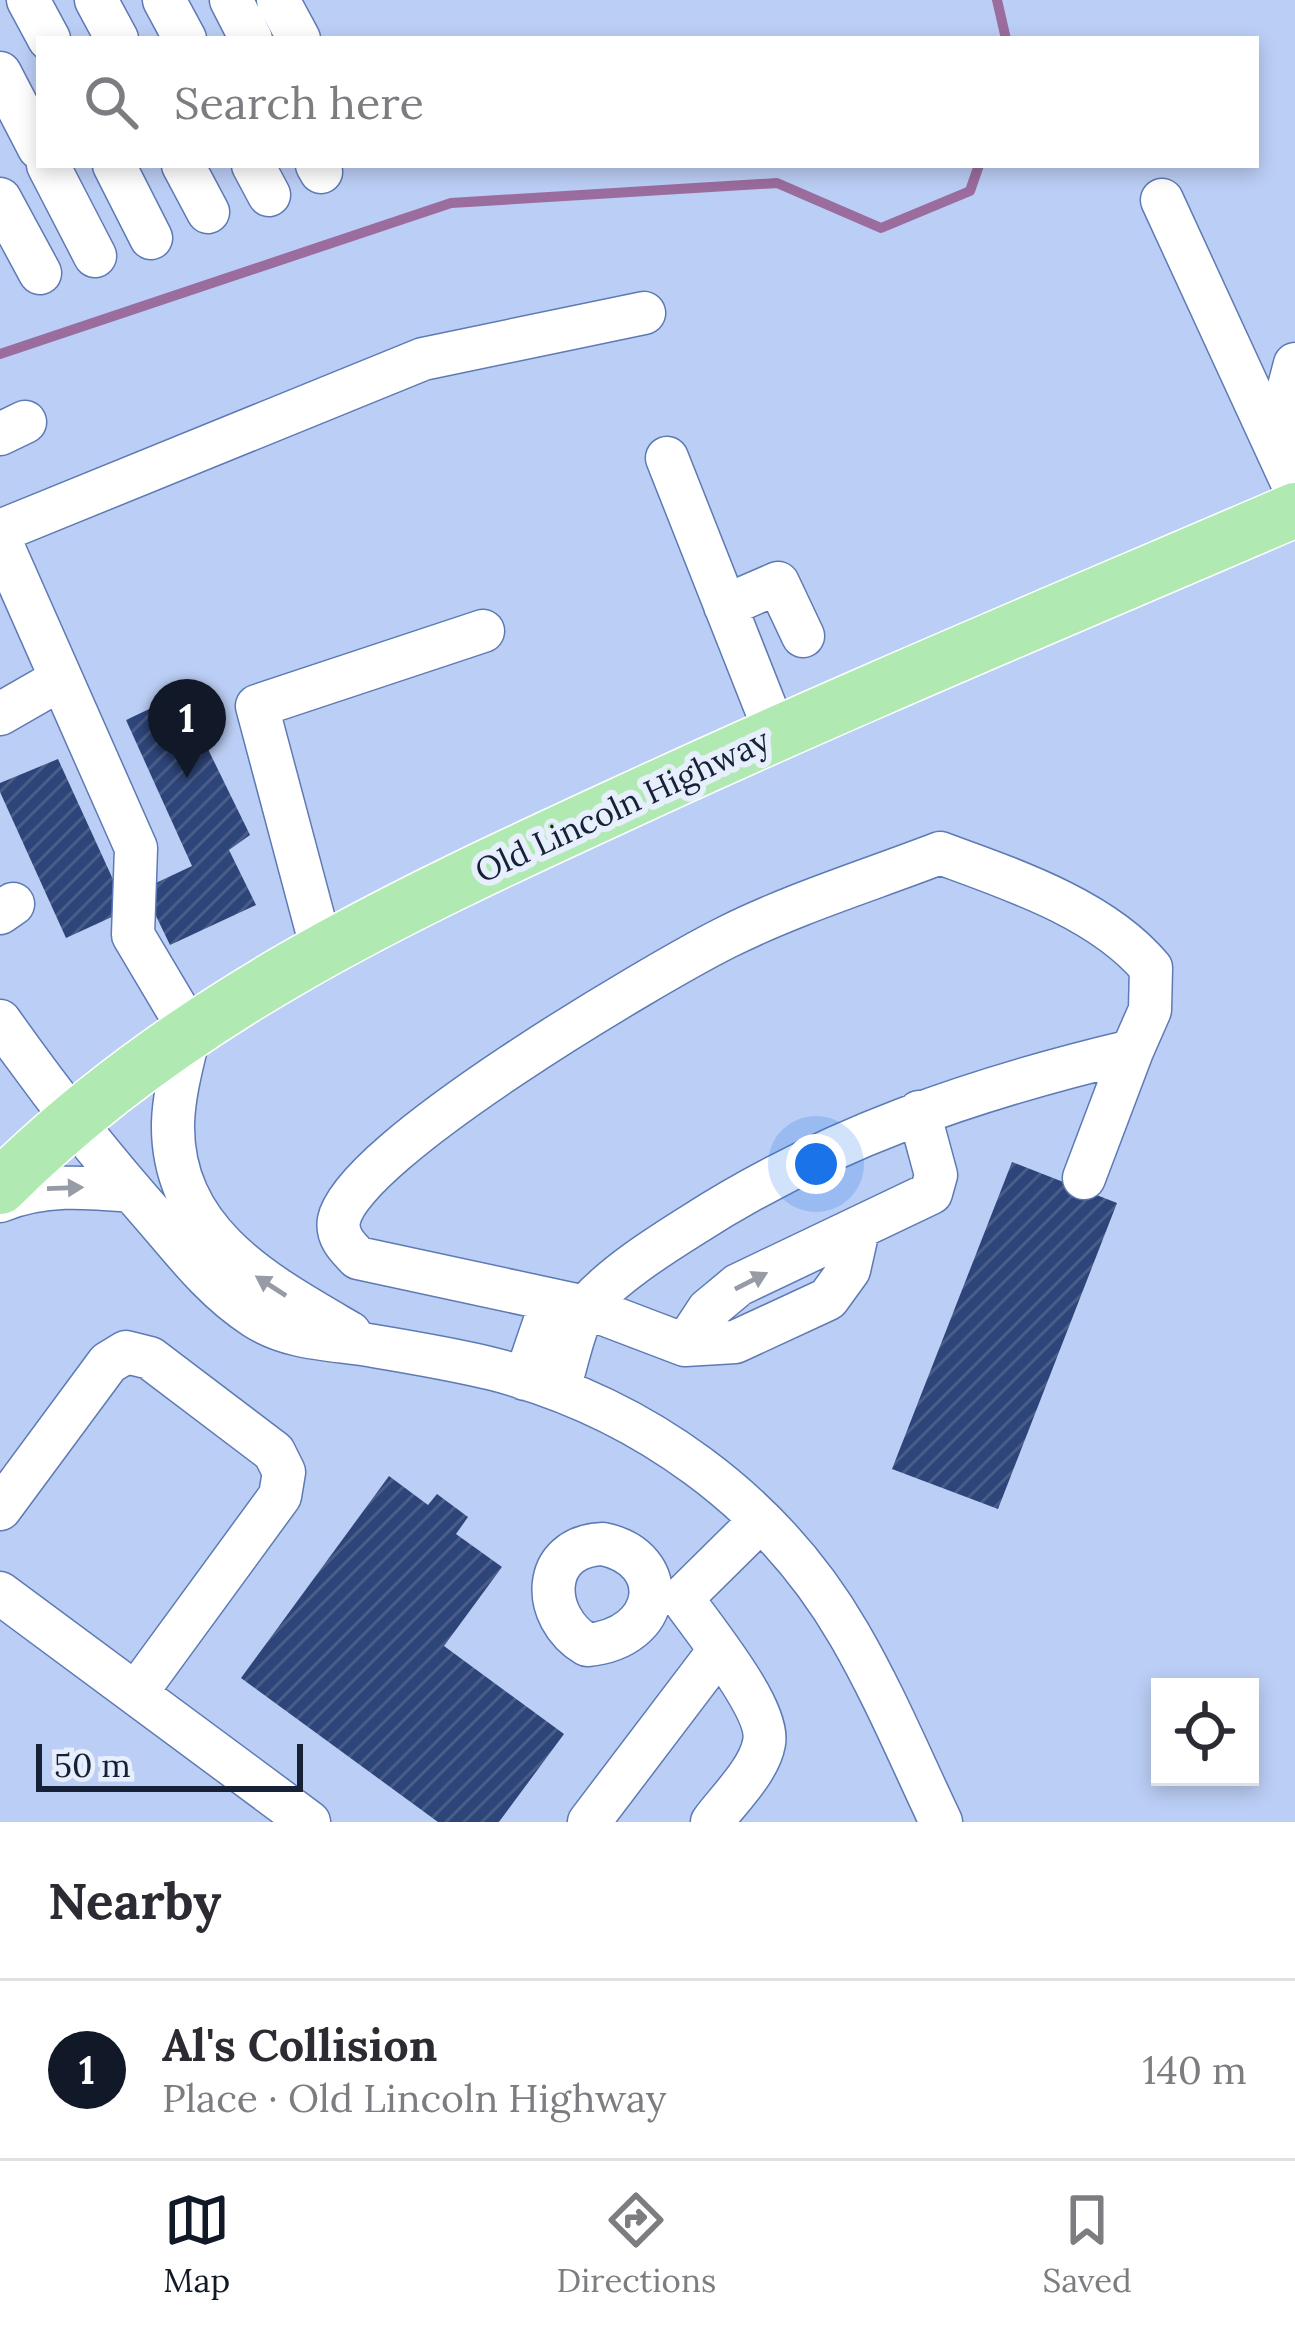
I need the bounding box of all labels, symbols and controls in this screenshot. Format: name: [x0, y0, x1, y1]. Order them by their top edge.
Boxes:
search box: [36, 36, 1259, 168]
icon: search: [78, 69, 144, 135]
text: Search here: [174, 74, 424, 131]
pin: 1: [148, 679, 226, 778]
street label: Old Lincoln Highway: [468, 718, 776, 892]
your location: [786, 1134, 846, 1194]
one-way arrow: [47, 1178, 85, 1197]
one-way arrow: [733, 1271, 768, 1291]
one-way arrow: [255, 1276, 288, 1298]
map controls: [1151, 1678, 1259, 1786]
button: locate: [1151, 1678, 1259, 1786]
scale bar: [36, 1738, 303, 1791]
text: 50 m: [54, 1744, 131, 1786]
text: Nearby: [48, 1868, 221, 1933]
text: Al's Collision: [162, 2016, 437, 2073]
text: 1: [79, 2045, 95, 2095]
text: 140 m: [1142, 2045, 1247, 2095]
text: Place · Old Lincoln Highway: [162, 2073, 666, 2123]
tab: Map: [163, 2187, 230, 2301]
tab: Directions: [557, 2187, 716, 2301]
tab: Saved: [1043, 2187, 1132, 2301]

